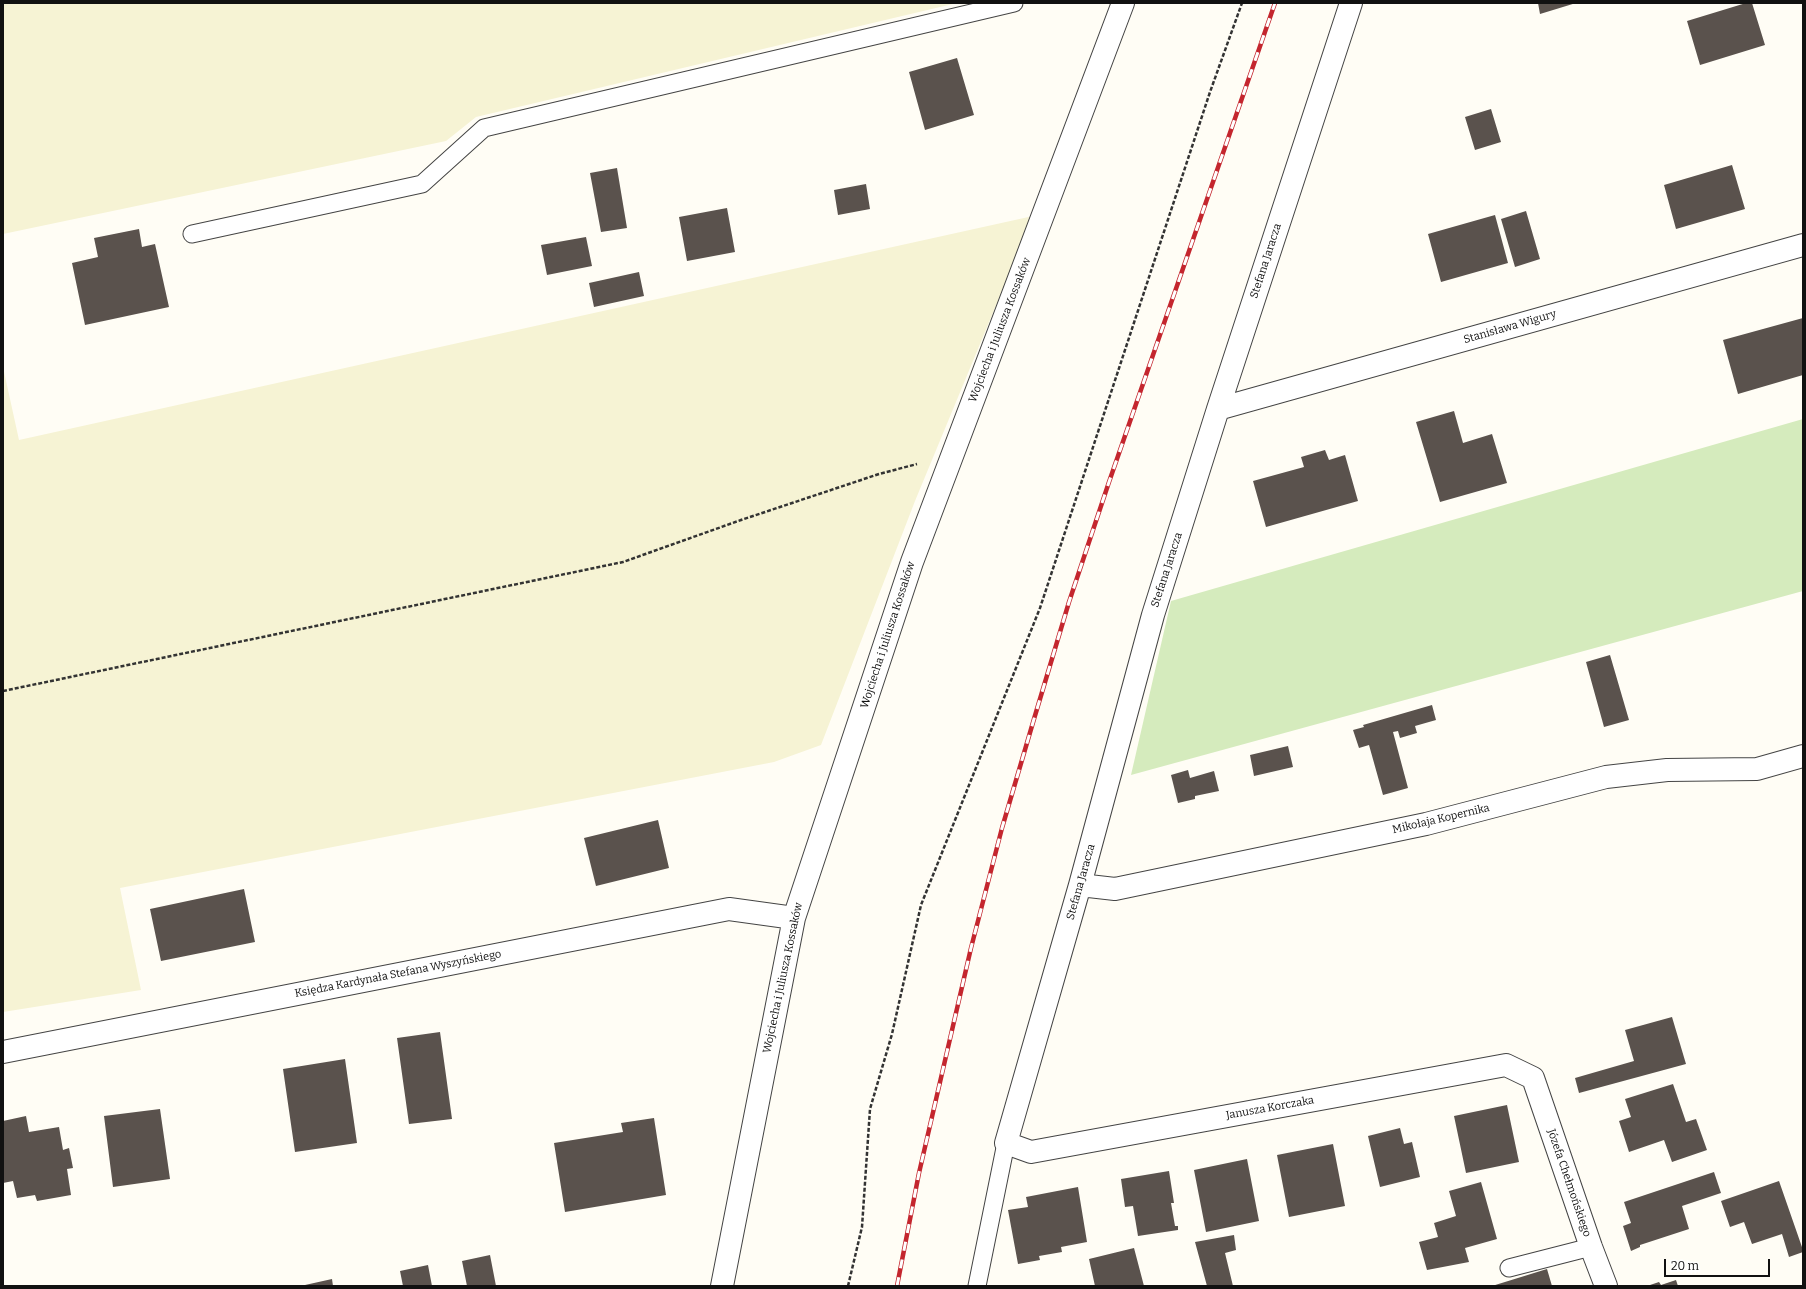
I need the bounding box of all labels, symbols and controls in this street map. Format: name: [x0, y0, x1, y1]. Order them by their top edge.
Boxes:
street label: Stefana Jaracza: [1248, 222, 1284, 300]
street label: Wojciecha i Juliusza Kossaków: [966, 256, 1034, 404]
street label: Stanisława Wigury: [1462, 307, 1558, 347]
street label: Stefana Jaracza: [1149, 531, 1185, 609]
street label: Wojciecha i Juliusza Kossaków: [858, 560, 918, 710]
street label: Mikołaja Kopernika: [1391, 801, 1491, 837]
street label: Stefana Jaracza: [1064, 843, 1098, 921]
street label: Wojciecha i Juliusza Kossaków: [761, 901, 805, 1055]
street label: Księdza Kardynała Stefana Wyszyńskiego: [294, 947, 502, 1001]
street label: Janusza Korczaka: [1225, 1094, 1315, 1122]
street label: Józefa Chełmońskiego: [1544, 1127, 1594, 1239]
scale bar: [1666, 1251, 1772, 1277]
text: 20 m: [1671, 1259, 1699, 1273]

